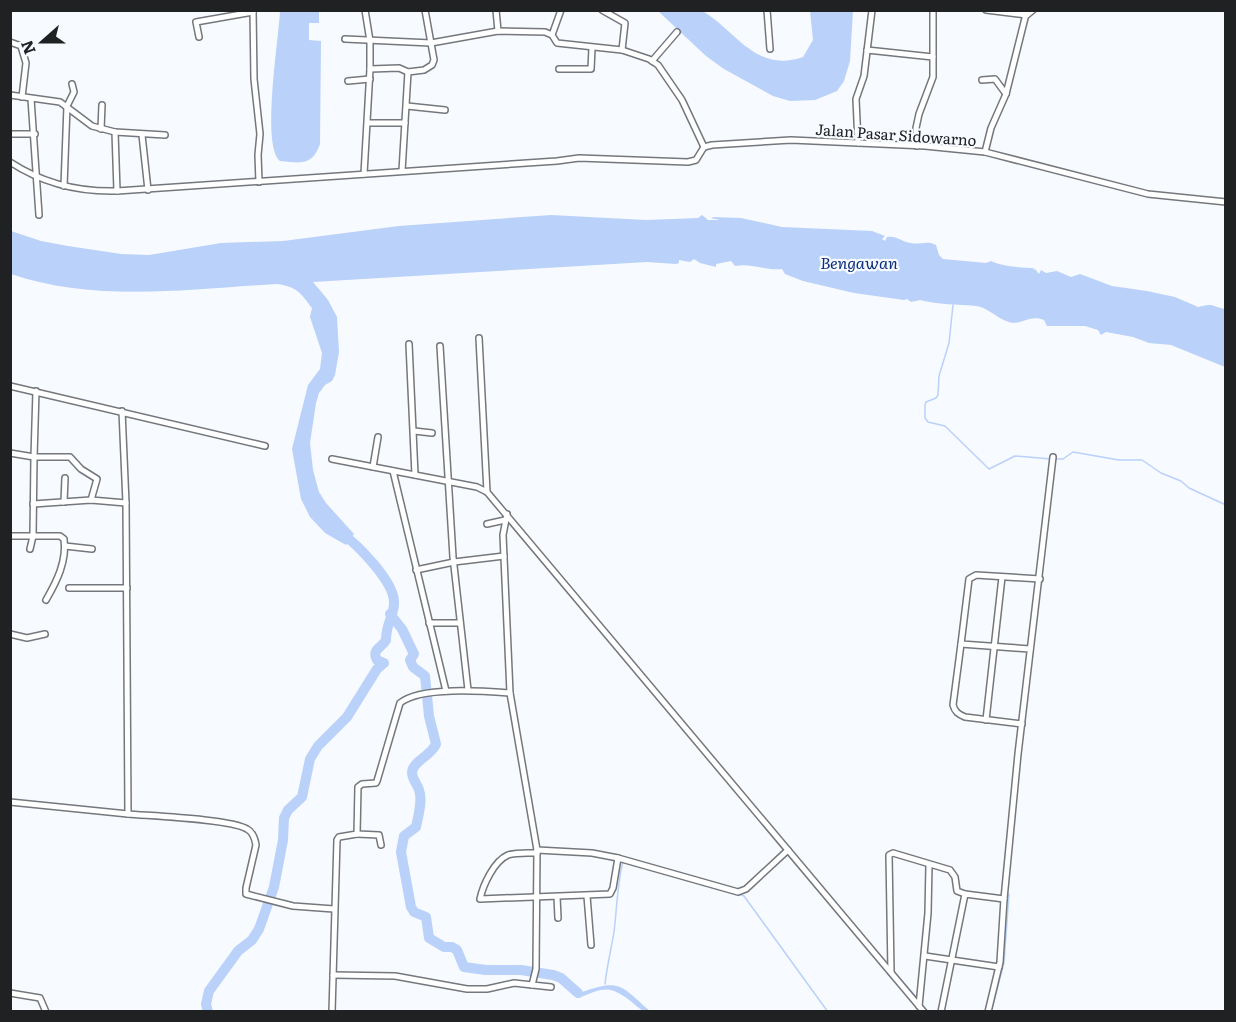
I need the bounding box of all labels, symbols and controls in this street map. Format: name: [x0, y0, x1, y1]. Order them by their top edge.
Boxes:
north arrow: [12, 12, 72, 72]
text: N: [13, 37, 41, 58]
street label: Jalan Pasar Sidowarno: [815, 117, 978, 151]
water label: Bengawan: [820, 250, 898, 274]

